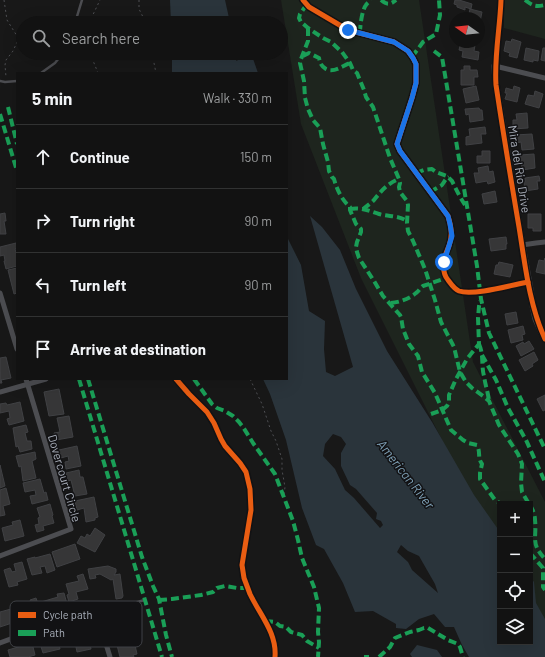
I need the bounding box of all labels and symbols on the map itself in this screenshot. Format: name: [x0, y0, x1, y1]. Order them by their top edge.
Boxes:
north arrow: [449, 12, 485, 48]
route end: [339, 21, 357, 39]
street label: Mira del Rio Drive: [506, 124, 534, 214]
route start: [435, 253, 453, 271]
street label: Dovercourt Circle: [46, 433, 84, 523]
water label: American River: [374, 436, 438, 512]
legend: [10, 601, 142, 647]
text: Cycle path: [43, 608, 93, 621]
text: Path: [43, 626, 65, 639]

